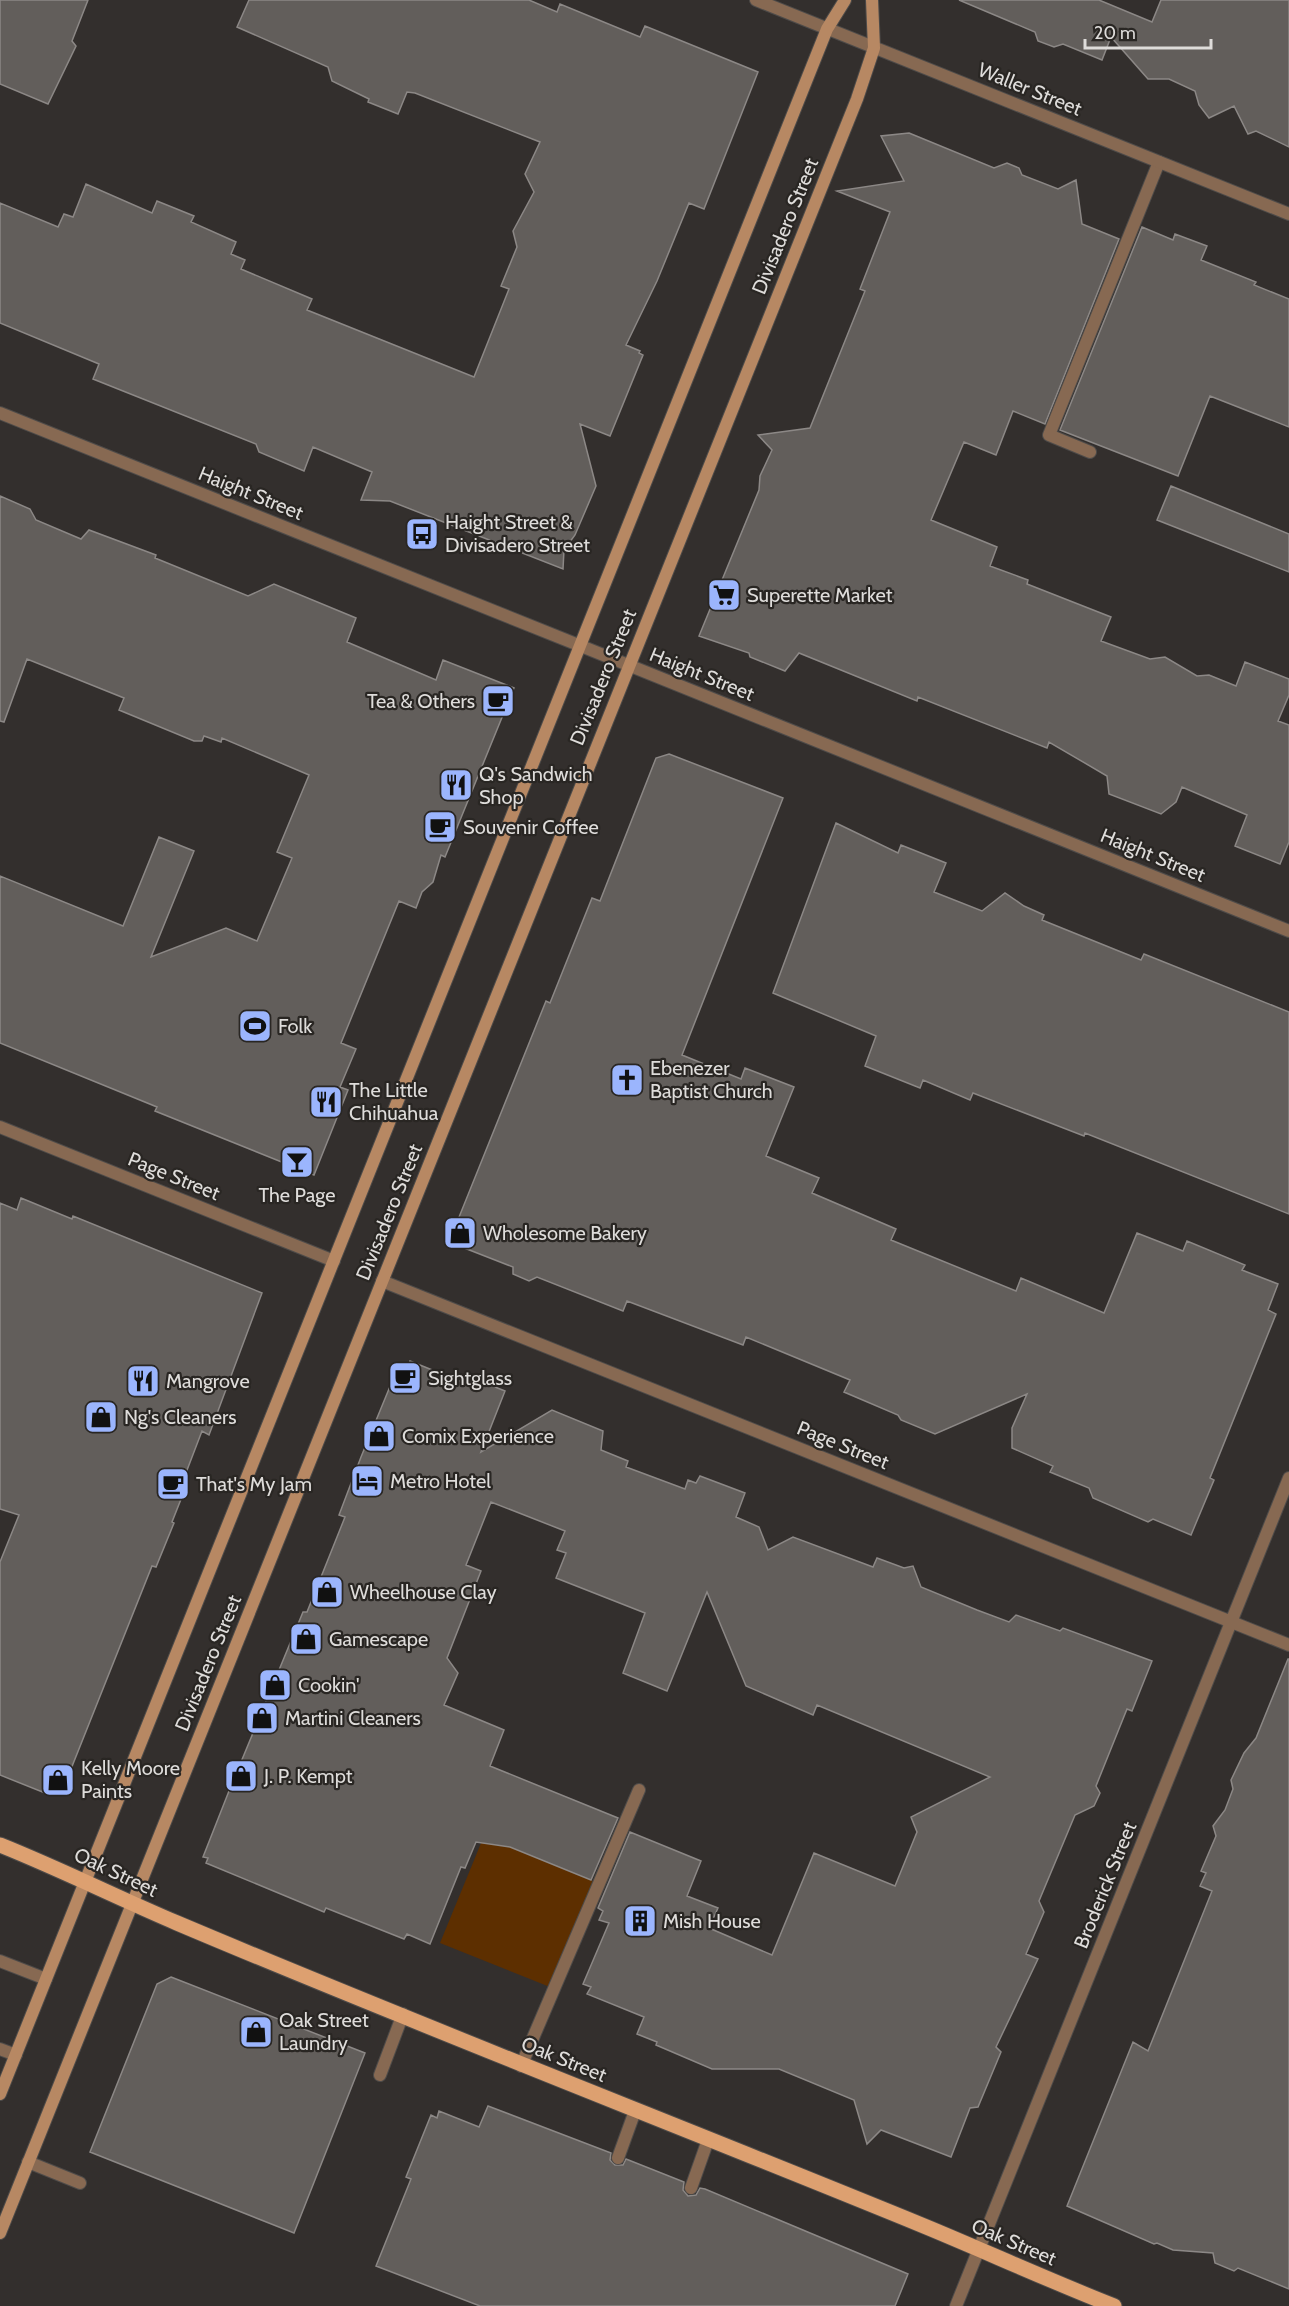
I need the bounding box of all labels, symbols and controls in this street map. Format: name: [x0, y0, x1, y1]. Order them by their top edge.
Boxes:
scale bar: [1085, 12, 1211, 50]
text: 20 m: [1094, 22, 1136, 44]
street label: Waller Street: [975, 57, 1086, 121]
street label: Divisadero Street: [747, 154, 823, 298]
street label: Haight Street: [195, 461, 307, 525]
place label: Haight Street & Divisadero Street: [445, 510, 590, 557]
bus stop icon: Haight Street & Divisadero Street: [404, 516, 440, 552]
supermarket icon: Superette Market: [706, 577, 742, 613]
place label: Superette Market: [747, 583, 893, 607]
street label: Divisadero Street: [565, 605, 641, 749]
street label: Haight Street: [646, 642, 758, 706]
cafe icon: Tea & Others: [480, 683, 516, 719]
place label: Tea & Others: [367, 689, 475, 713]
place label: Q's Sandwich Shop: [479, 762, 593, 809]
restaurant icon: Q's Sandwich Shop: [438, 767, 474, 803]
cafe icon: Souvenir Coffee: [422, 809, 458, 845]
place label: Souvenir Coffee: [463, 815, 599, 839]
street label: Haight Street: [1097, 823, 1209, 887]
sports icon: Folk: [237, 1008, 273, 1044]
place label: Folk: [278, 1014, 312, 1038]
place label: Ebenezer Baptist Church: [650, 1056, 773, 1103]
church icon: Ebenezer Baptist Church: [609, 1062, 645, 1098]
place label: The Little Chihuahua: [349, 1078, 439, 1125]
restaurant icon: The Little Chihuahua: [308, 1084, 344, 1120]
street label: Divisadero Street: [351, 1140, 427, 1284]
bar icon: The Page: [279, 1144, 315, 1180]
street label: Page Street: [125, 1147, 224, 1205]
place label: The Page: [258, 1183, 336, 1207]
shop icon: Wholesome Bakery: [442, 1215, 478, 1251]
place label: Wholesome Bakery: [483, 1221, 647, 1245]
cafe icon: Sightglass: [387, 1360, 423, 1396]
restaurant icon: Mangrove: [125, 1363, 161, 1399]
place label: Sightglass: [428, 1366, 512, 1390]
place label: Mangrove: [166, 1369, 250, 1393]
shop icon: Ng's Cleaners: [83, 1399, 119, 1435]
place label: Ng's Cleaners: [124, 1405, 237, 1429]
street label: Page Street: [794, 1416, 893, 1474]
shop icon: Comix Experience: [361, 1418, 397, 1454]
place label: Comix Experience: [402, 1424, 554, 1448]
hotel icon: Metro Hotel: [349, 1463, 385, 1499]
cafe icon: That's My Jam: [155, 1466, 191, 1502]
place label: Metro Hotel: [390, 1469, 491, 1493]
place label: That's My Jam: [196, 1472, 312, 1496]
shop icon: Wheelhouse Clay: [309, 1574, 345, 1610]
place label: Wheelhouse Clay: [350, 1580, 497, 1604]
street label: Divisadero Street: [170, 1591, 246, 1735]
shop icon: Gamescape: [288, 1621, 324, 1657]
place label: Gamescape: [329, 1627, 428, 1651]
shop icon: Cookin': [257, 1667, 293, 1703]
place label: Cookin': [298, 1673, 360, 1697]
shop icon: Martini Cleaners: [244, 1700, 280, 1736]
place label: Martini Cleaners: [285, 1706, 421, 1730]
place label: Kelly Moore Paints: [81, 1756, 180, 1803]
shop icon: J. P. Kempt: [223, 1758, 259, 1794]
shop icon: Kelly Moore Paints: [40, 1762, 76, 1798]
place label: J. P. Kempt: [263, 1764, 353, 1788]
street label: Broderick Street: [1069, 1818, 1141, 1952]
street label: Oak Street: [70, 1842, 162, 1902]
building icon: Mish House: [622, 1903, 658, 1939]
place label: Mish House: [663, 1909, 761, 1933]
place label: Oak Street Laundry: [279, 2008, 369, 2055]
shop icon: Oak Street Laundry: [238, 2014, 274, 2050]
street label: Oak Street: [518, 2031, 610, 2087]
street label: Oak Street: [968, 2213, 1060, 2271]

